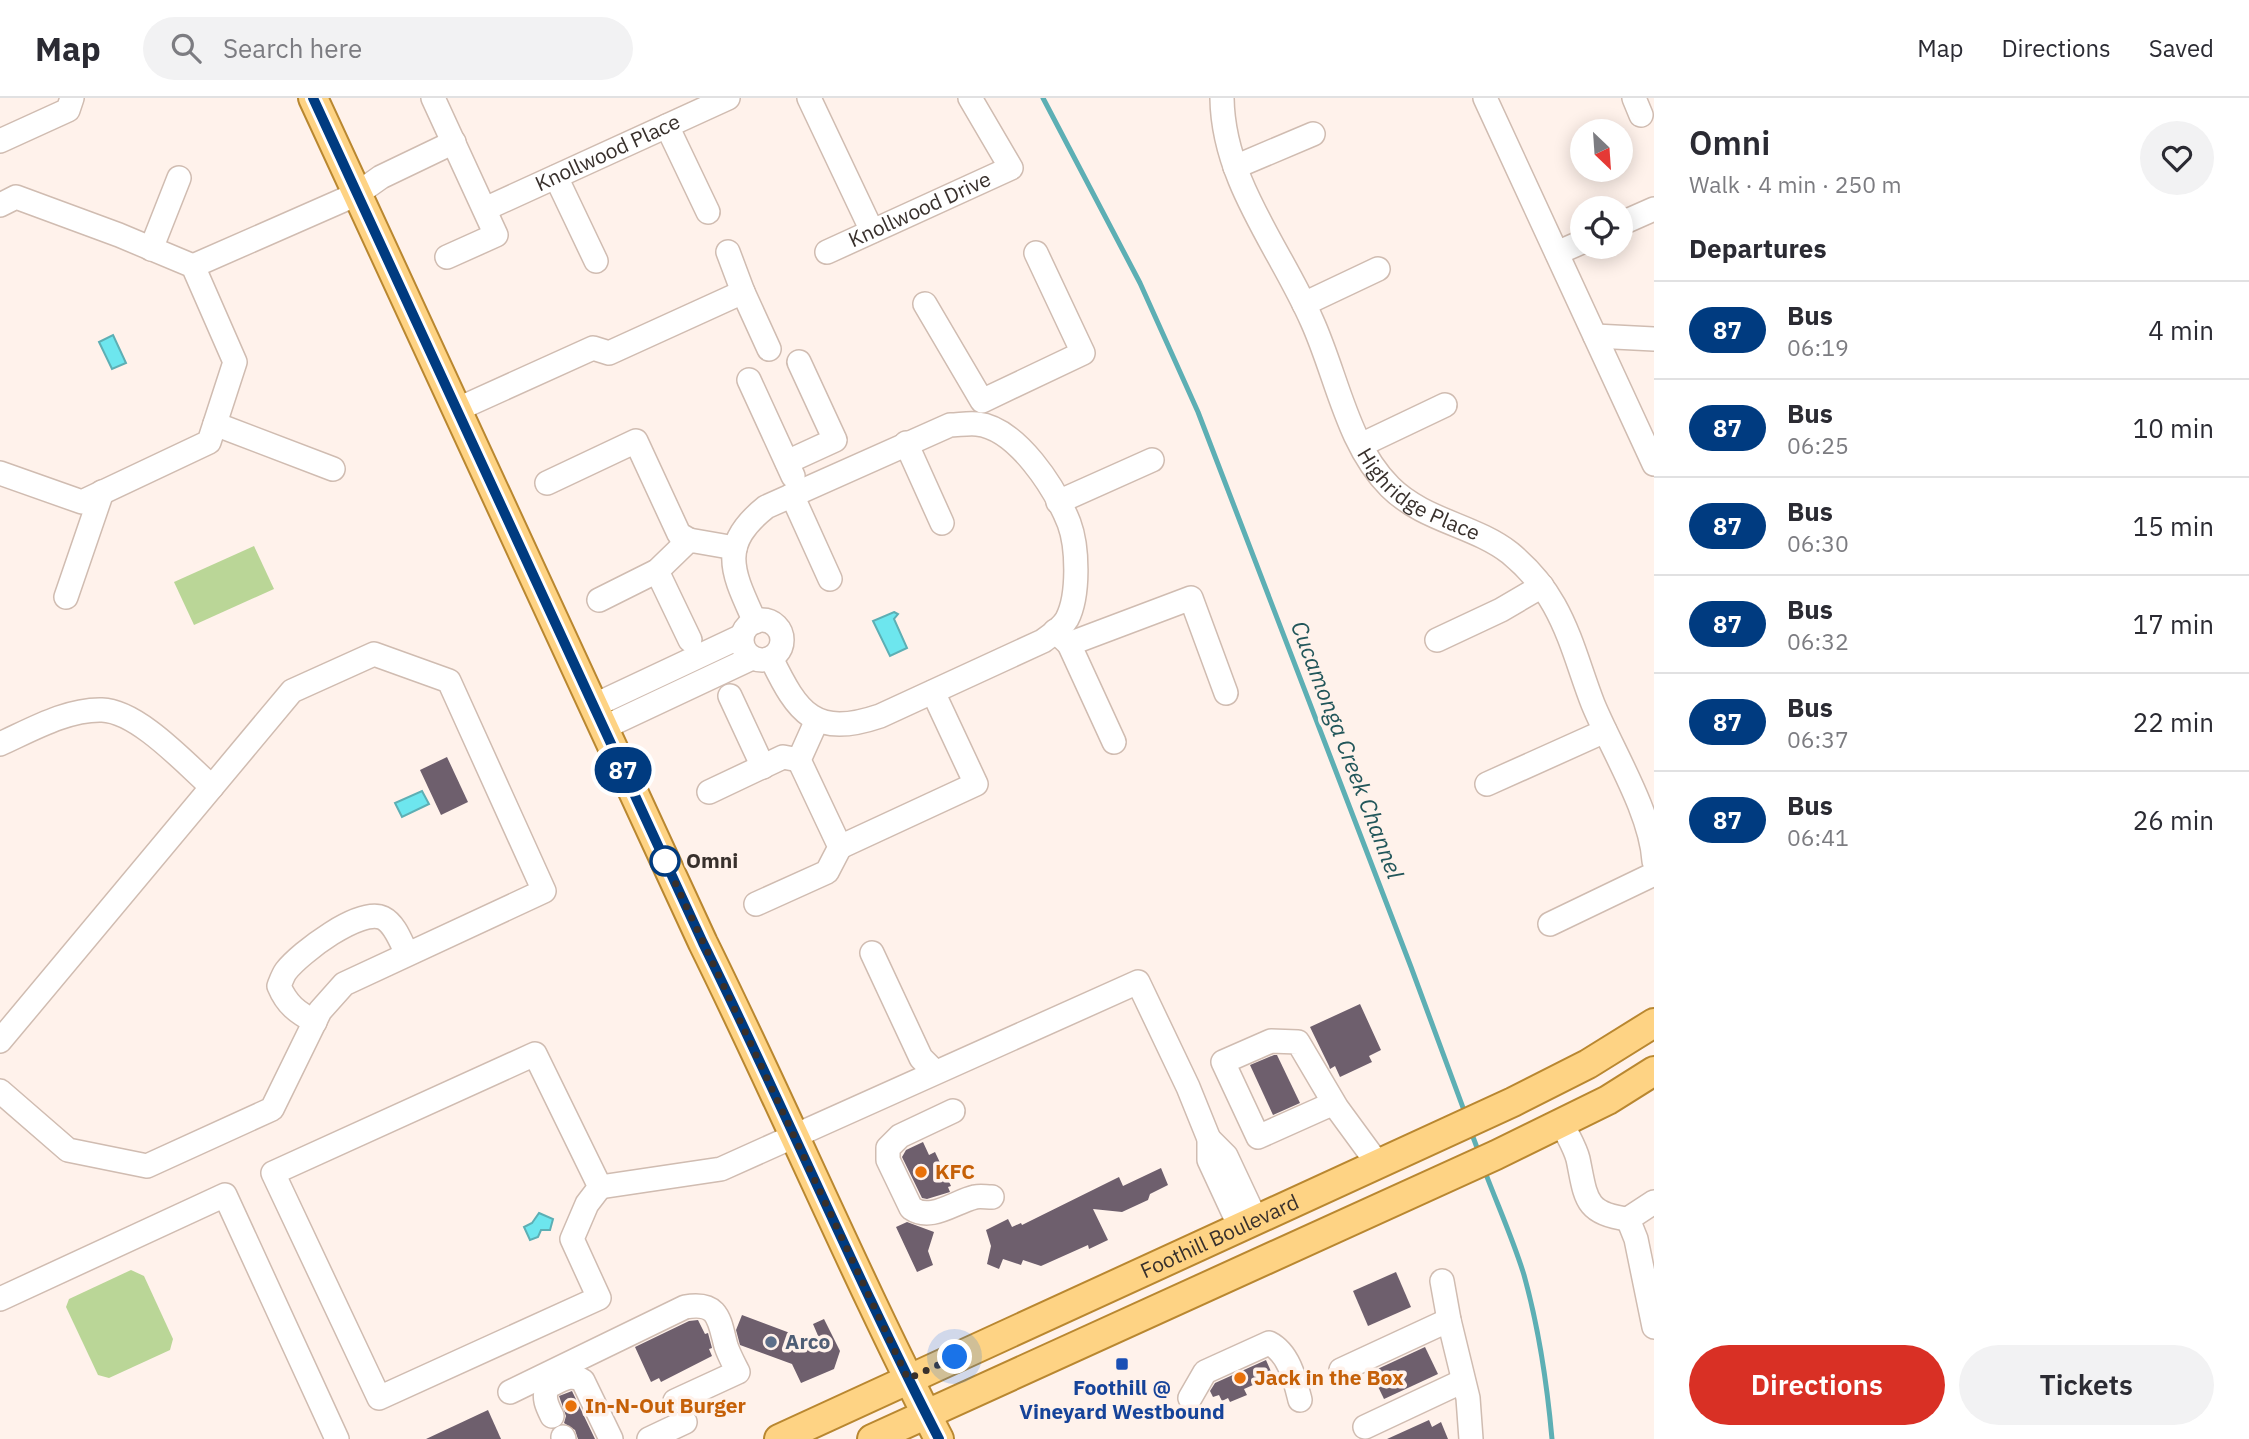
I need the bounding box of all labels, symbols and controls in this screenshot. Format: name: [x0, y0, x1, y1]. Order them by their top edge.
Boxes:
search box: [143, 17, 633, 80]
text: Map: [35, 27, 101, 70]
icon: search: [167, 29, 205, 67]
text: Search here: [223, 31, 362, 65]
text: Map: [1917, 32, 1963, 64]
text: Directions: [2001, 32, 2111, 64]
text: Saved: [2149, 32, 2214, 64]
street label: Knollwood Place: [530, 107, 684, 197]
north arrow: [1570, 119, 1633, 182]
map controls: [1570, 119, 1633, 259]
text: Omni: [1689, 121, 1770, 164]
button: heart: [2140, 121, 2214, 195]
street label: Knollwood Drive: [844, 164, 995, 253]
text: Walk · 4 min · 250 m: [1689, 169, 1902, 199]
button: locate: [1570, 196, 1633, 259]
text: Departures: [1689, 231, 1827, 265]
text: Bus: [1787, 298, 1833, 332]
text: 4 min: [2148, 313, 2214, 347]
text: 87: [1713, 314, 1742, 346]
text: 06:19: [1787, 332, 1849, 362]
text: Bus: [1787, 396, 1833, 430]
text: 10 min: [2133, 411, 2214, 445]
text: 87: [1713, 412, 1742, 444]
text: 06:25: [1787, 430, 1849, 460]
street label: Highridge Place: [1351, 442, 1485, 546]
text: Bus: [1787, 494, 1833, 528]
text: 15 min: [2133, 509, 2214, 543]
text: 87: [1713, 510, 1742, 542]
text: 06:30: [1787, 528, 1849, 558]
text: Bus: [1787, 592, 1833, 626]
text: 17 min: [2133, 607, 2214, 641]
text: 87: [1713, 608, 1742, 640]
water label: Cucamonga Creek Channel: [1285, 616, 1411, 884]
text: 06:32: [1787, 626, 1849, 656]
text: Bus: [1787, 690, 1833, 724]
text: 22 min: [2133, 705, 2214, 739]
text: 87: [1713, 706, 1742, 738]
text: 06:37: [1787, 724, 1849, 754]
line badge: 87: [592, 747, 654, 793]
text: 87: [609, 754, 637, 786]
text: Bus: [1787, 788, 1833, 822]
text: 26 min: [2133, 803, 2214, 837]
text: 87: [1713, 804, 1742, 836]
text: 06:41: [1787, 822, 1849, 852]
marker: Omni: [650, 846, 680, 876]
place label: Omni: [686, 846, 738, 874]
place label: KFC: [935, 1157, 975, 1185]
marker: KFC: [913, 1164, 929, 1180]
street label: Foothill Boulevard: [1136, 1187, 1303, 1284]
place label: Arco: [785, 1327, 831, 1355]
marker: Arco: [763, 1334, 779, 1350]
your location: [937, 1339, 972, 1374]
button: Directions: [1689, 1345, 1945, 1425]
button: Tickets: [1959, 1345, 2214, 1425]
marker: Foothill @ Vineyard Westbound: [1114, 1356, 1130, 1372]
place label: Jack in the Box: [1254, 1363, 1404, 1391]
marker: Jack in the Box: [1232, 1370, 1248, 1386]
place label: Foothill @ Vineyard Westbound: [1019, 1373, 1225, 1425]
place label: In-N-Out Burger: [585, 1391, 747, 1419]
marker: In-N-Out Burger: [563, 1398, 579, 1414]

